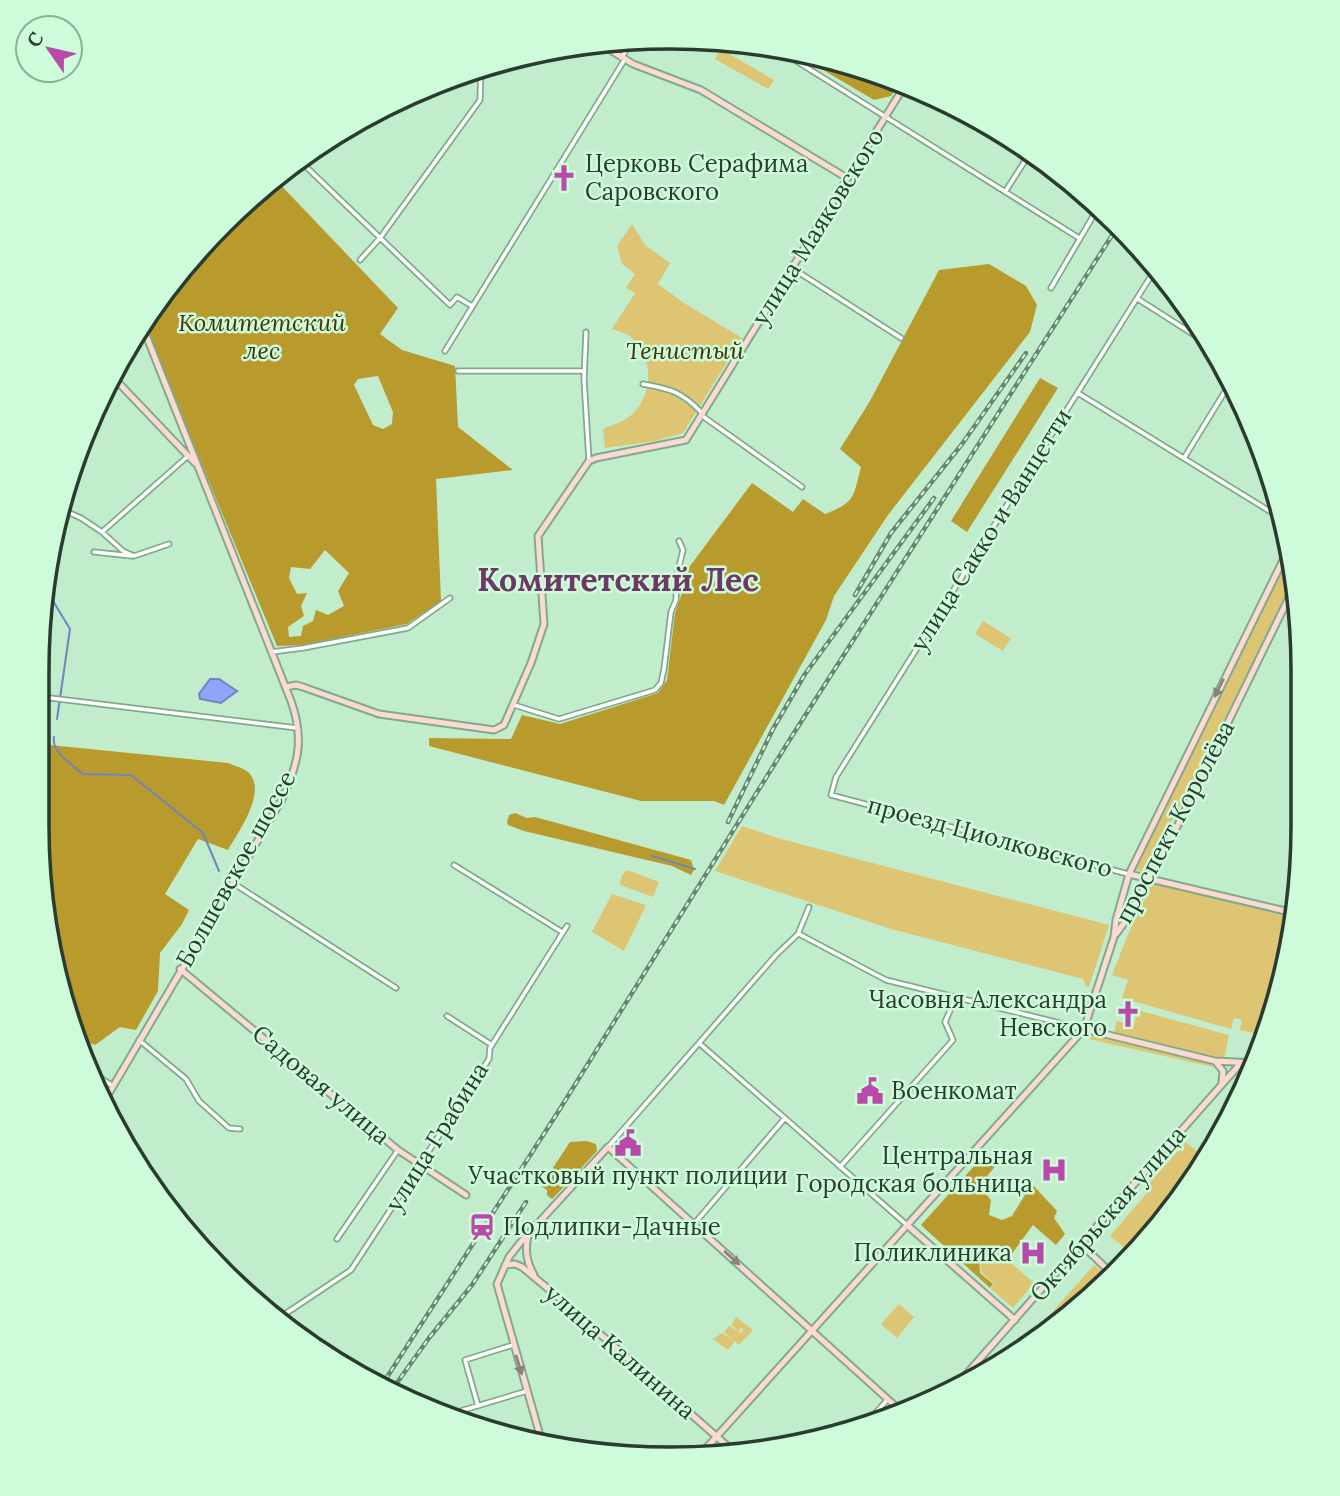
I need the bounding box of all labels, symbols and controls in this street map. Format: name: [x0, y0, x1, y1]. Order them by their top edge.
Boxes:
north arrow: [14, 14, 84, 84]
text: С: [21, 27, 49, 52]
street label: улица Маяковского: [745, 123, 891, 331]
place label: Церковь Серафима Саровского: [585, 148, 808, 207]
church icon: Церковь Серафима Саровского: [549, 163, 579, 193]
park label: Комитетский лес: [178, 307, 346, 366]
park label: Тенистый: [626, 335, 745, 366]
street label: улица Сакко и Ванцетти: [903, 403, 1078, 657]
district label: Комитетский Лес: [477, 559, 759, 600]
one-way arrow: [1213, 678, 1225, 698]
street label: проспект Королёва: [1108, 715, 1241, 929]
street label: Болшевское шоссе: [169, 765, 302, 972]
street label: проезд Циолковского: [864, 789, 1116, 884]
place label: Часовня Александра Невского: [869, 984, 1107, 1043]
church icon: Часовня Александра Невского: [1113, 999, 1143, 1029]
street label: Садовая улица: [246, 1018, 397, 1151]
street label: улица Грабина: [378, 1056, 495, 1217]
place label: Военкомат: [891, 1075, 1017, 1106]
public building icon: Военкомат: [855, 1076, 885, 1106]
street label: Октябрьская улица: [1023, 1119, 1192, 1308]
public building icon: Участковый пункт полиции: [613, 1128, 643, 1158]
place label: Центральная Городская больница: [795, 1140, 1033, 1199]
hospital icon: Центральная Городская больница: [1039, 1155, 1069, 1185]
place label: Участковый пункт полиции: [467, 1160, 788, 1191]
place label: Подлипки-Дачные: [503, 1211, 721, 1242]
station icon: Подлипки-Дачные: [467, 1212, 497, 1242]
place label: Поликлиника: [854, 1237, 1012, 1268]
hospital icon: Поликлиника: [1018, 1238, 1048, 1268]
one-way arrow: [723, 1250, 740, 1266]
street label: улица Калинина: [538, 1277, 702, 1426]
one-way arrow: [514, 1355, 525, 1376]

